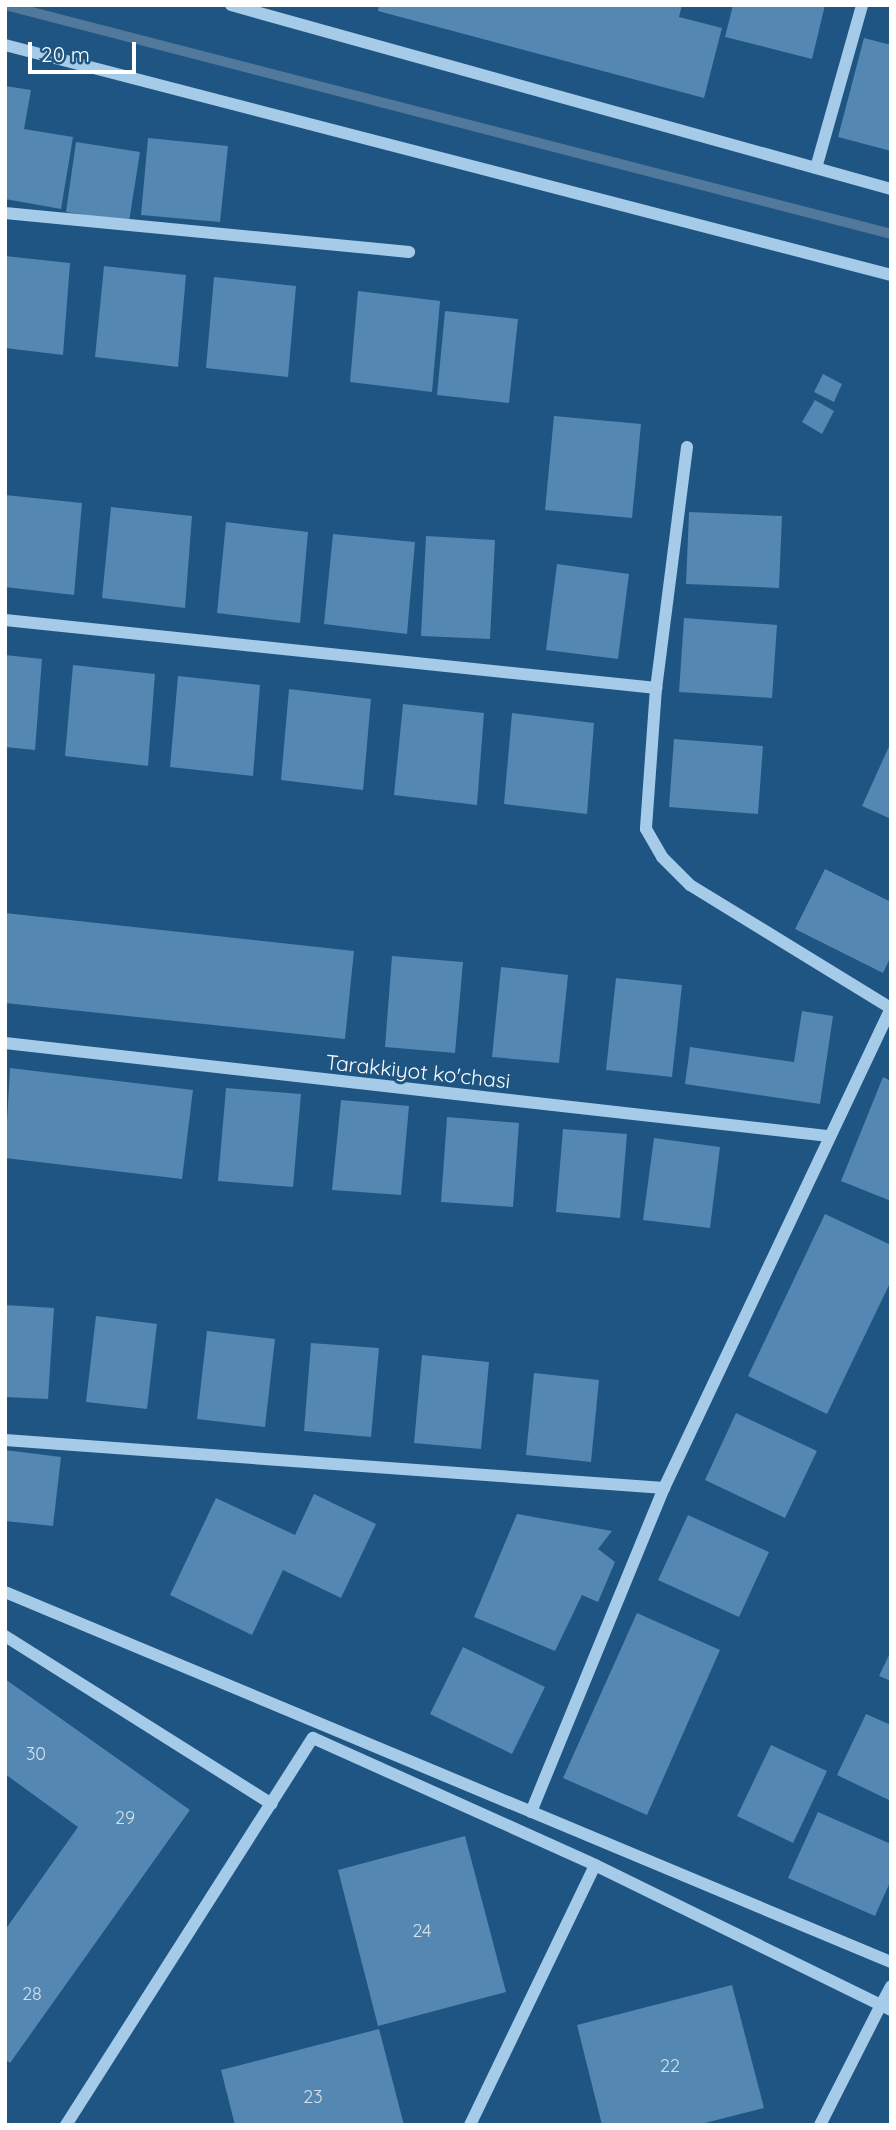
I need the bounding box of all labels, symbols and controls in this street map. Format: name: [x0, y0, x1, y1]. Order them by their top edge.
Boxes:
scale bar: [32, 28, 140, 72]
text: 20 m: [41, 41, 90, 67]
street label: Tarakkiyot ko'chasi: [324, 1049, 512, 1093]
house number: 30: [26, 1743, 46, 1765]
house number: 29: [115, 1807, 135, 1829]
house number: 24: [412, 1920, 432, 1942]
house number: 28: [22, 1983, 42, 2005]
house number: 22: [660, 2055, 680, 2077]
house number: 23: [303, 2086, 323, 2108]

